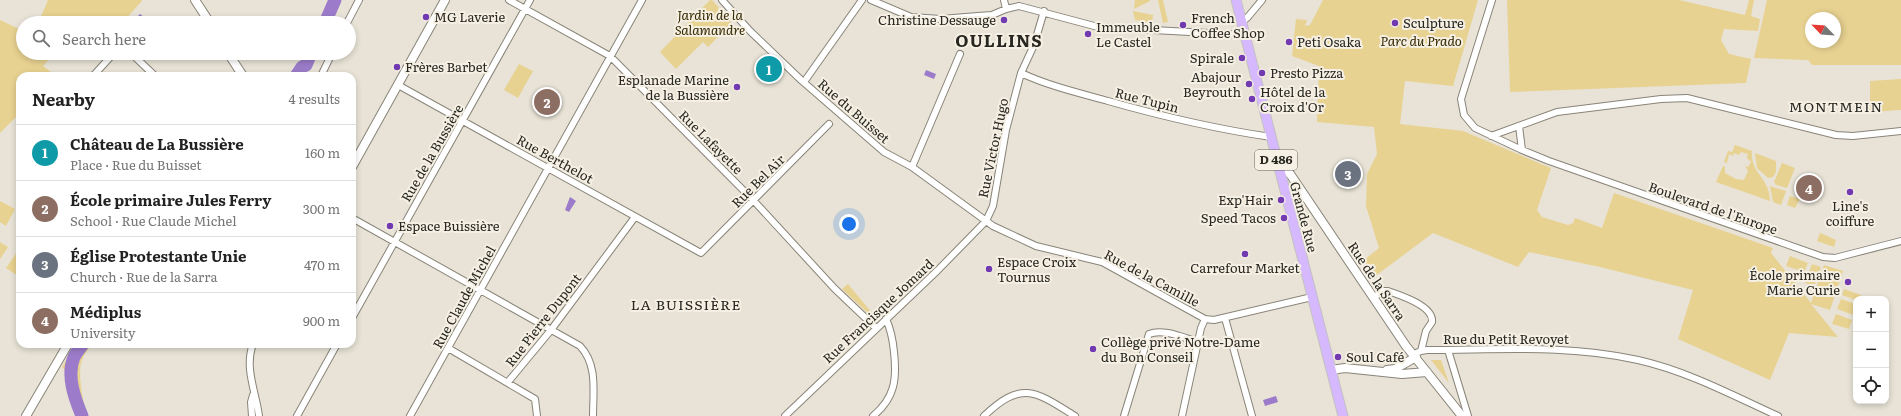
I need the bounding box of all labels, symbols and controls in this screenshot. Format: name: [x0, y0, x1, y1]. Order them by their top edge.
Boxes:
park label: Jardin de la Salamandre: [675, 5, 745, 39]
place label: MG Laverie: [434, 7, 506, 26]
place label: French Coffee Shop: [1191, 8, 1265, 42]
place label: Christine Dessauge: [878, 10, 996, 29]
marker: MG Laverie: [421, 12, 431, 22]
north arrow: [1805, 12, 1841, 48]
place label: Sculpture: [1403, 13, 1464, 32]
marker: Christine Dessauge: [999, 15, 1009, 25]
search box: [16, 16, 356, 60]
place label: Immeuble Le Castel: [1096, 17, 1160, 51]
marker: Sculpture: [1390, 18, 1400, 28]
marker: French Coffee Shop: [1178, 20, 1188, 30]
icon: search: [30, 27, 52, 49]
text: Search here: [62, 27, 146, 50]
district label: OULLINS: [955, 27, 1043, 52]
marker: Immeuble Le Castel: [1083, 29, 1093, 39]
park label: Parc du Prado: [1380, 31, 1462, 50]
place label: Peti Osaka: [1297, 32, 1361, 51]
marker: Peti Osaka: [1284, 37, 1294, 47]
place label: Spirale: [1190, 48, 1234, 67]
marker: Spirale: [1237, 53, 1247, 63]
pin: 1: [756, 54, 782, 84]
place label: Frères Barbet: [405, 57, 488, 76]
marker: Frères Barbet: [392, 62, 402, 72]
place label: Presto Pizza: [1270, 63, 1343, 82]
place label: Abajour Beyrouth: [1183, 67, 1242, 101]
marker: Presto Pizza: [1257, 68, 1267, 78]
place label: Esplanade Marine de la Bussière: [618, 70, 729, 104]
street label: Rue du Buisset: [814, 74, 895, 148]
marker: Abajour Beyrouth: [1244, 79, 1254, 89]
marker: Esplanade Marine de la Bussière: [732, 82, 742, 92]
street label: Rue Tupin: [1113, 82, 1181, 117]
place label: Hôtel de la Croix d'Or: [1260, 82, 1325, 116]
text: Nearby: [32, 86, 95, 111]
pin: 2: [534, 87, 560, 117]
text: 4 results: [289, 89, 340, 108]
marker: Hôtel de la Croix d'Or: [1247, 94, 1257, 104]
street label: Rue Victor Hugo: [973, 96, 1012, 200]
district label: MONTMEIN: [1789, 96, 1883, 116]
street label: Rue de la Bussière: [396, 100, 467, 205]
street label: Rue Lafayette: [675, 105, 748, 178]
street label: Rue Berthelot: [513, 130, 598, 188]
text: Château de La Bussière: [70, 132, 244, 155]
text: 1: [42, 143, 48, 162]
text: 160 m: [305, 143, 340, 162]
street label: Rue Bel Air: [727, 149, 789, 212]
road number: D 486: [1255, 150, 1297, 170]
text: Place · Rue du Buisset: [70, 155, 202, 174]
pin: 3: [1335, 159, 1361, 189]
pin: 4: [1796, 173, 1822, 203]
street label: Boulevard de l'Europe: [1646, 177, 1780, 239]
street label: Grande Rue: [1286, 179, 1323, 254]
marker: Line's coiffure: [1845, 187, 1855, 197]
text: École primaire Jules Ferry: [70, 188, 271, 211]
place label: Exp'Hair: [1218, 190, 1274, 209]
marker: Exp'Hair: [1276, 195, 1286, 205]
place label: Line's coiffure: [1826, 196, 1875, 230]
text: 2: [42, 199, 48, 218]
text: 300 m: [303, 199, 340, 218]
place label: Speed Tacos: [1201, 208, 1276, 227]
text: School · Rue Claude Michel: [70, 211, 237, 230]
marker: Speed Tacos: [1279, 213, 1289, 223]
your location: [839, 214, 859, 234]
place label: Espace Buissière: [398, 216, 500, 235]
marker: Espace Buissière: [385, 221, 395, 231]
street label: Rue de la Sarra: [1344, 238, 1411, 324]
street label: Rue Claude Michel: [427, 241, 500, 352]
text: Église Protestante Unie: [70, 244, 247, 267]
street label: Rue de la Camille: [1101, 244, 1204, 311]
marker: Carrefour Market: [1240, 249, 1250, 259]
place label: Espace Croix Tournus: [997, 252, 1077, 286]
street label: Rue Francisque Jomard: [818, 254, 937, 367]
text: 3: [41, 255, 49, 274]
text: 470 m: [304, 255, 340, 274]
place label: Carrefour Market: [1190, 258, 1300, 277]
marker: Espace Croix Tournus: [984, 264, 994, 274]
place label: École primaire Marie Curie: [1749, 265, 1840, 299]
text: Church · Rue de la Sarra: [70, 267, 217, 286]
street label: Rue Pierre Dupont: [500, 268, 586, 370]
marker: École primaire Marie Curie: [1843, 277, 1853, 287]
district label: LA BUISSIÈRE: [631, 294, 741, 314]
map controls: [1853, 296, 1889, 404]
button: +: [1853, 296, 1889, 332]
text: Médiplus: [70, 300, 141, 323]
text: 4: [41, 311, 49, 330]
text: 900 m: [303, 311, 340, 330]
text: University: [70, 323, 135, 342]
street label: Rue du Petit Revoyet: [1443, 329, 1570, 348]
place label: Collège privé Notre-Dame du Bon Conseil: [1101, 332, 1260, 366]
button: −: [1853, 332, 1889, 368]
marker: Collège privé Notre-Dame du Bon Conseil: [1088, 344, 1098, 354]
place label: Soul Café: [1346, 347, 1404, 366]
marker: Soul Café: [1333, 352, 1343, 362]
button: locate: [1853, 368, 1889, 404]

